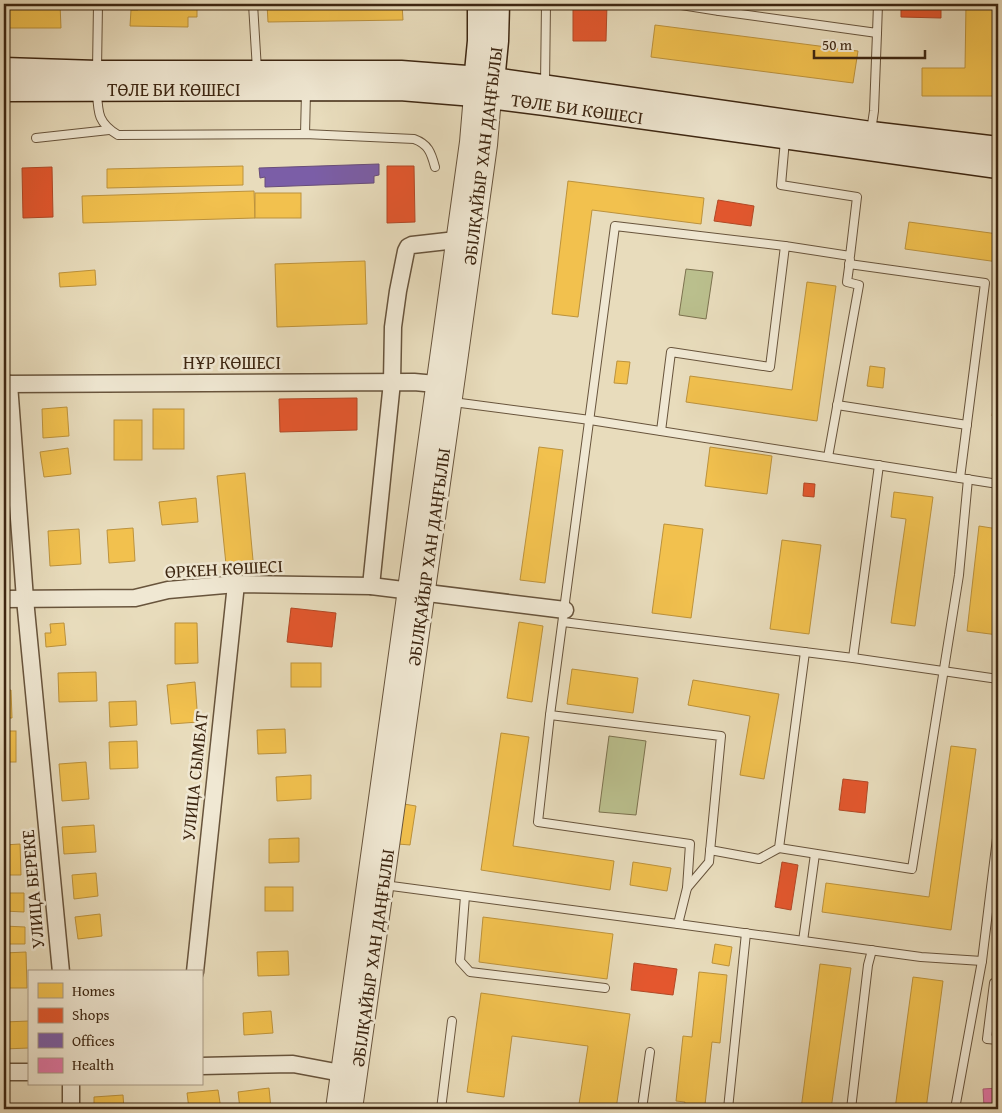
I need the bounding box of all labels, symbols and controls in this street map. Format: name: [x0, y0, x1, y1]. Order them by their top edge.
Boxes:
scale bar: [814, 28, 926, 60]
text: 50 m: [822, 34, 853, 55]
street label: ӘБІЛҚАЙЫР ХАН ДАҢҒЫЛЫ: [456, 45, 509, 267]
street label: ТӨЛЕ БИ КӨШЕСІ: [107, 76, 241, 103]
street label: ТӨЛЕ БИ КӨШЕСІ: [509, 86, 645, 131]
street label: НҰР КӨШЕСІ: [183, 349, 281, 376]
street label: ӘБІЛҚАЙЫР ХАН ДАҢҒЫЛЫ: [400, 446, 457, 668]
street label: ӨРКЕН КӨШЕСІ: [164, 552, 284, 585]
street label: УЛИЦА СЫМБАТ: [174, 710, 215, 842]
street label: УЛИЦА БЕРЕКЕ: [14, 828, 51, 950]
street label: ӘБІЛҚАЙЫР ХАН ДАҢҒЫЛЫ: [344, 847, 401, 1069]
legend: [28, 970, 202, 1086]
text: Homes: [72, 980, 115, 1001]
text: Shops: [72, 1004, 109, 1025]
text: Offices: [72, 1030, 115, 1051]
text: Health: [72, 1054, 115, 1075]

